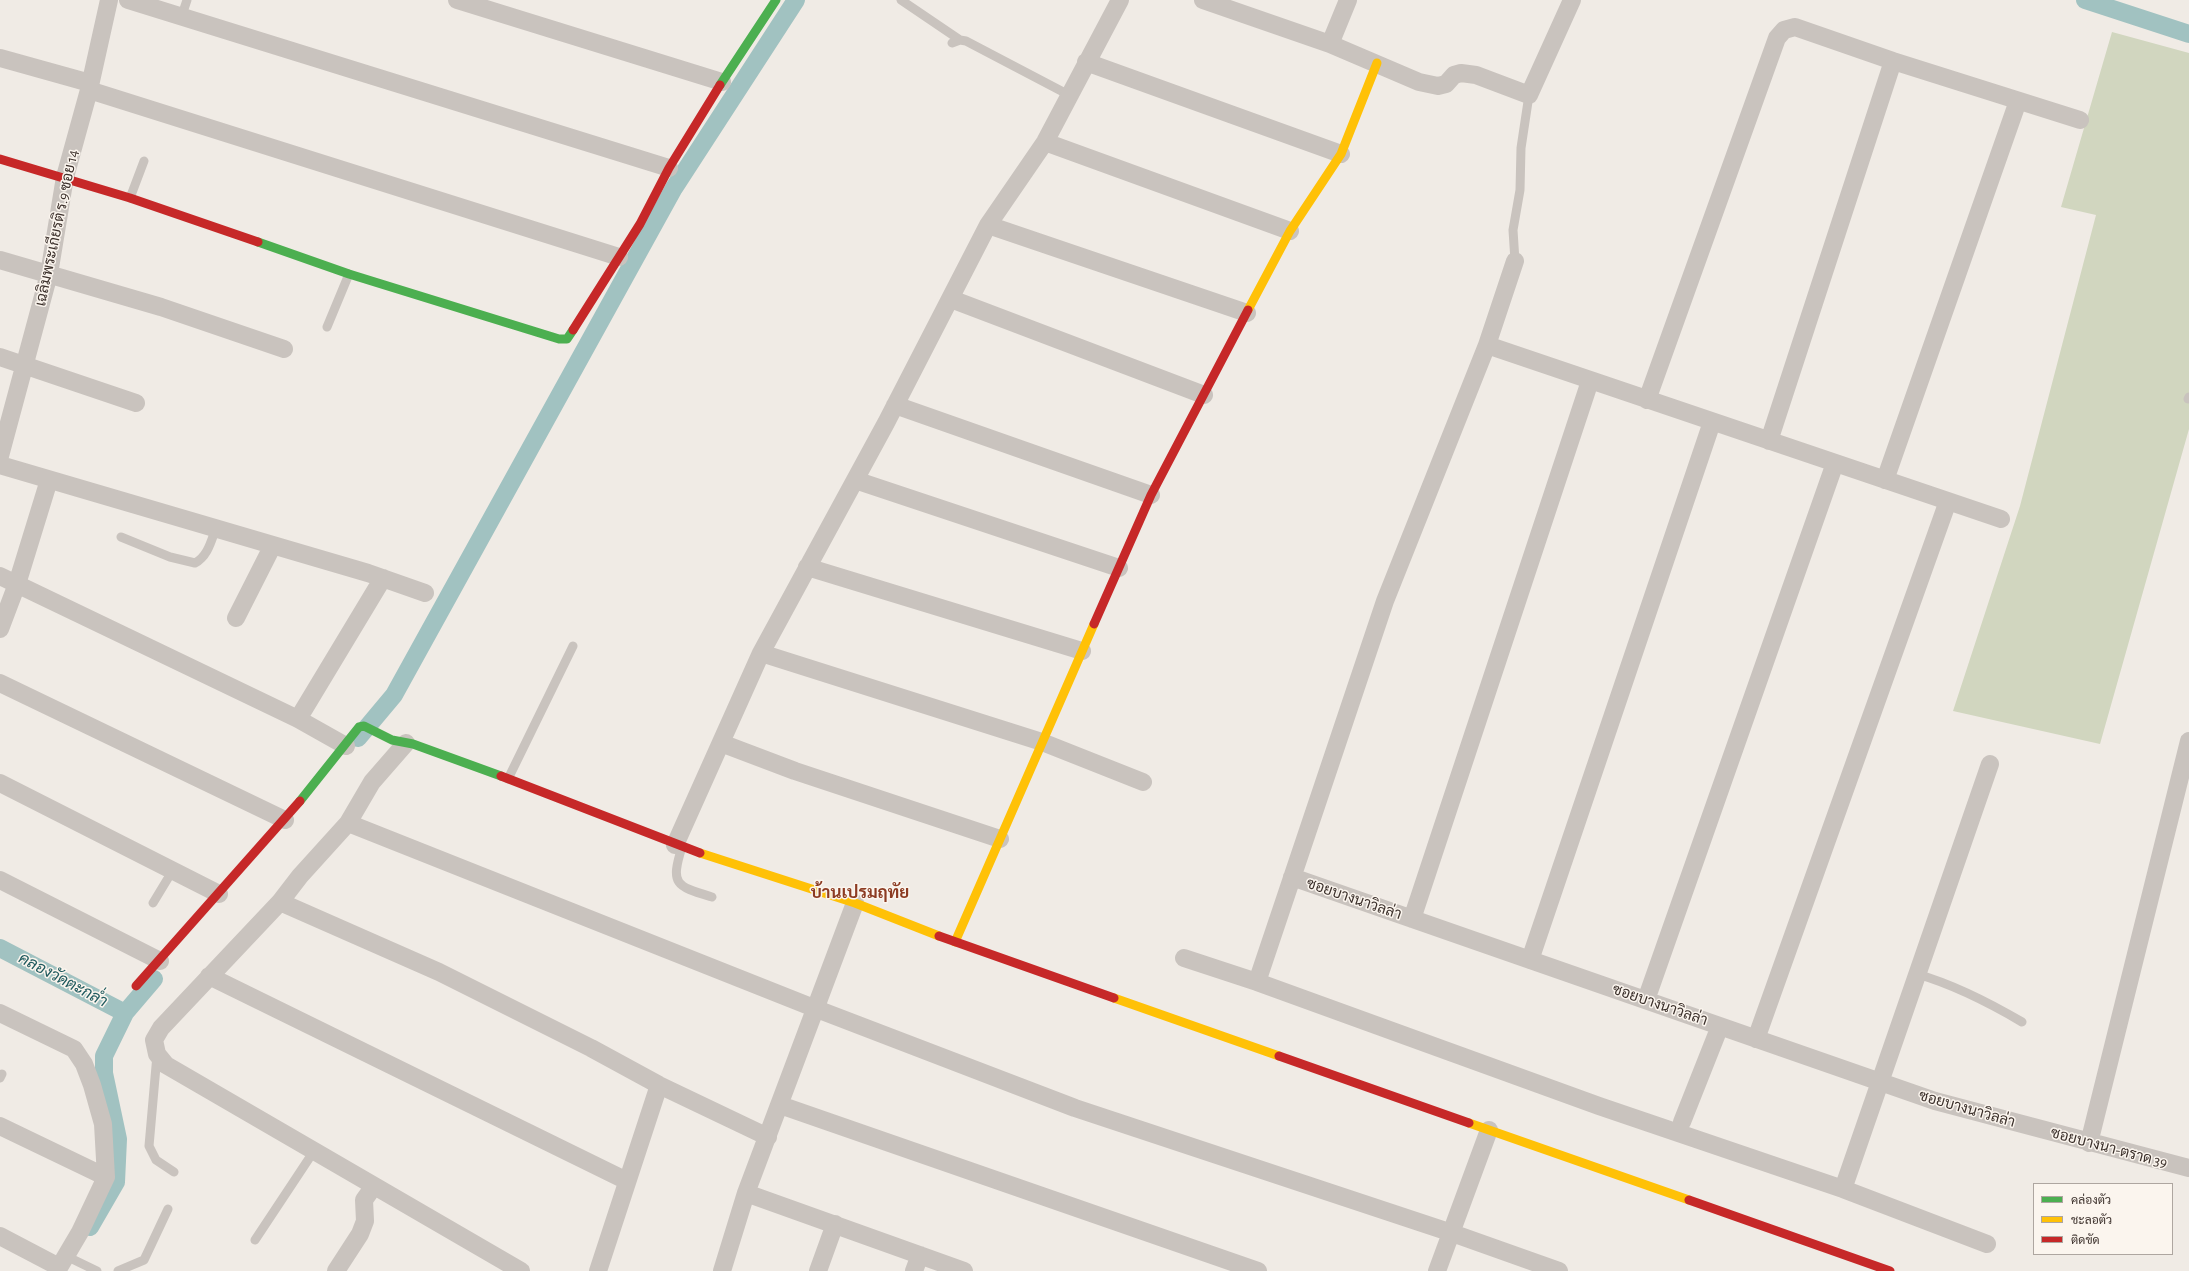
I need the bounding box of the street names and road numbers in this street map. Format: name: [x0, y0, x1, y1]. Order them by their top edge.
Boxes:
street label: เฉลิมพระเกียรติ ร.9 ซอย 14: [32, 148, 82, 308]
street label: ซอยบางนาวิลล่า: [1304, 874, 1404, 924]
street label: ซอยบางนาวิลล่า: [1610, 980, 1710, 1030]
street label: ซอยบางนาวิลล่า: [1917, 1087, 2017, 1131]
street label: ซอยบางนา-ตราด 39: [2049, 1124, 2169, 1172]

